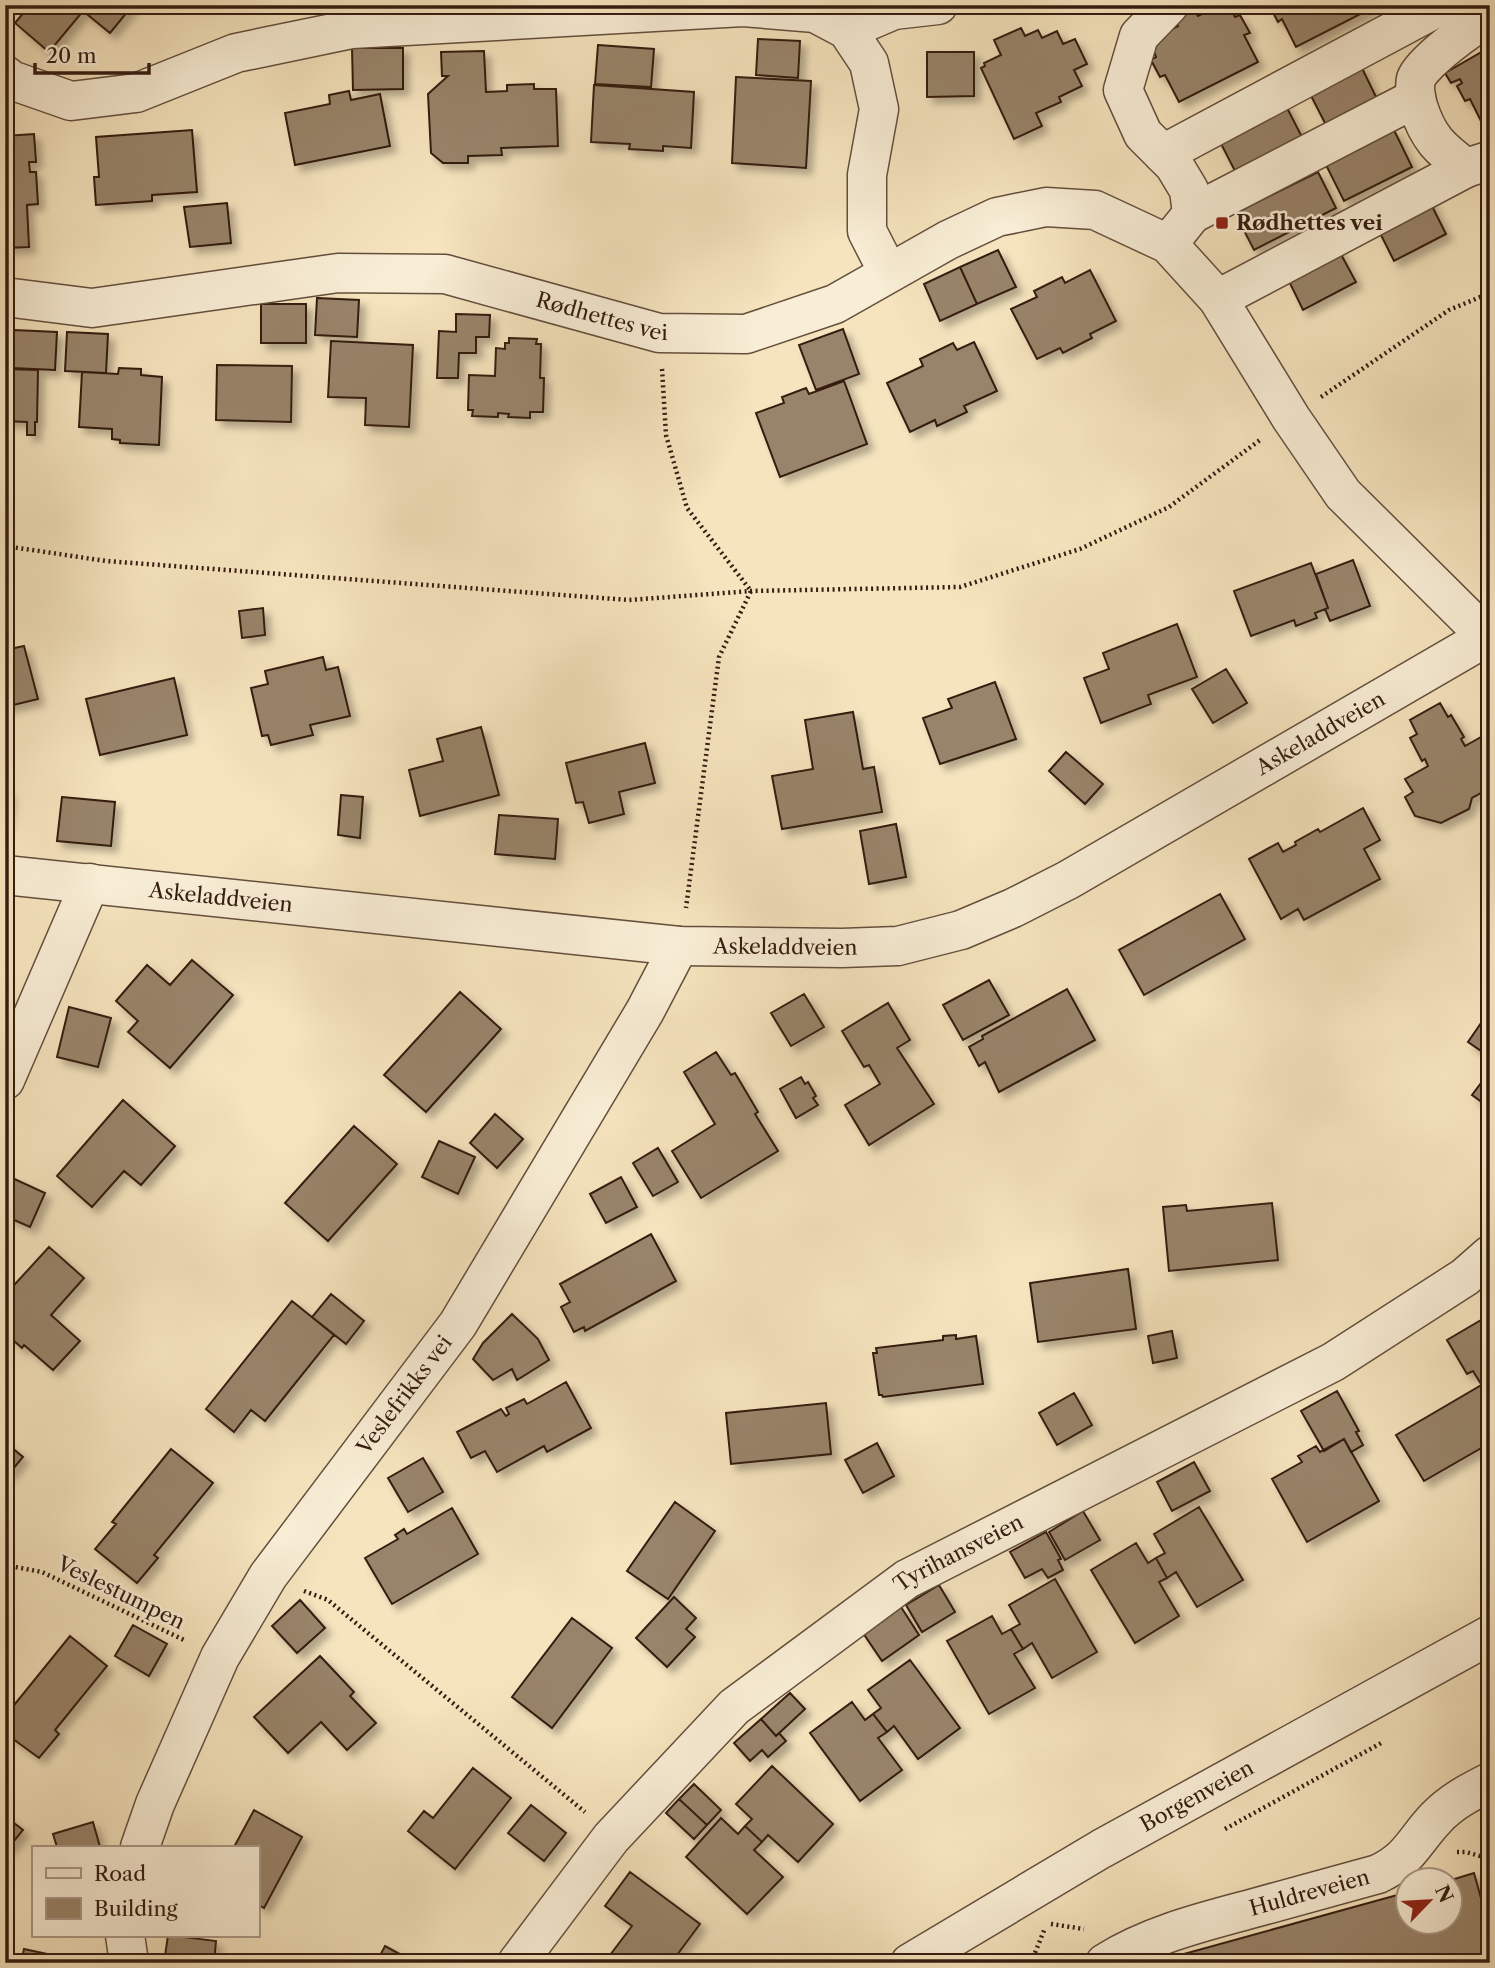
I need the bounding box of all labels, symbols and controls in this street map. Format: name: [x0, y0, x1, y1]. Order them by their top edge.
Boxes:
scale bar: [35, 32, 149, 76]
text: 20 m: [46, 43, 97, 68]
place label: Rødhettes vei: [1236, 210, 1383, 235]
marker: Rødhettes vei: [1214, 215, 1230, 231]
street label: Rødhettes vei: [533, 287, 668, 345]
street label: Askeladdveien: [1251, 686, 1389, 781]
street label: Askeladdveien: [147, 877, 294, 917]
street label: Askeladdveien: [712, 933, 858, 960]
street label: Veslefrikks vei: [351, 1330, 457, 1460]
street label: Tyrihansveien: [888, 1509, 1027, 1597]
street label: Veslestumpen: [52, 1550, 189, 1634]
street label: Borgenveien: [1136, 1755, 1258, 1837]
legend: [32, 1846, 259, 1937]
text: Road: [94, 1861, 146, 1886]
street label: Huldreveien: [1247, 1864, 1372, 1921]
north arrow: [1394, 1867, 1464, 1937]
text: N: [1430, 1882, 1458, 1906]
text: Building: [94, 1896, 179, 1921]

